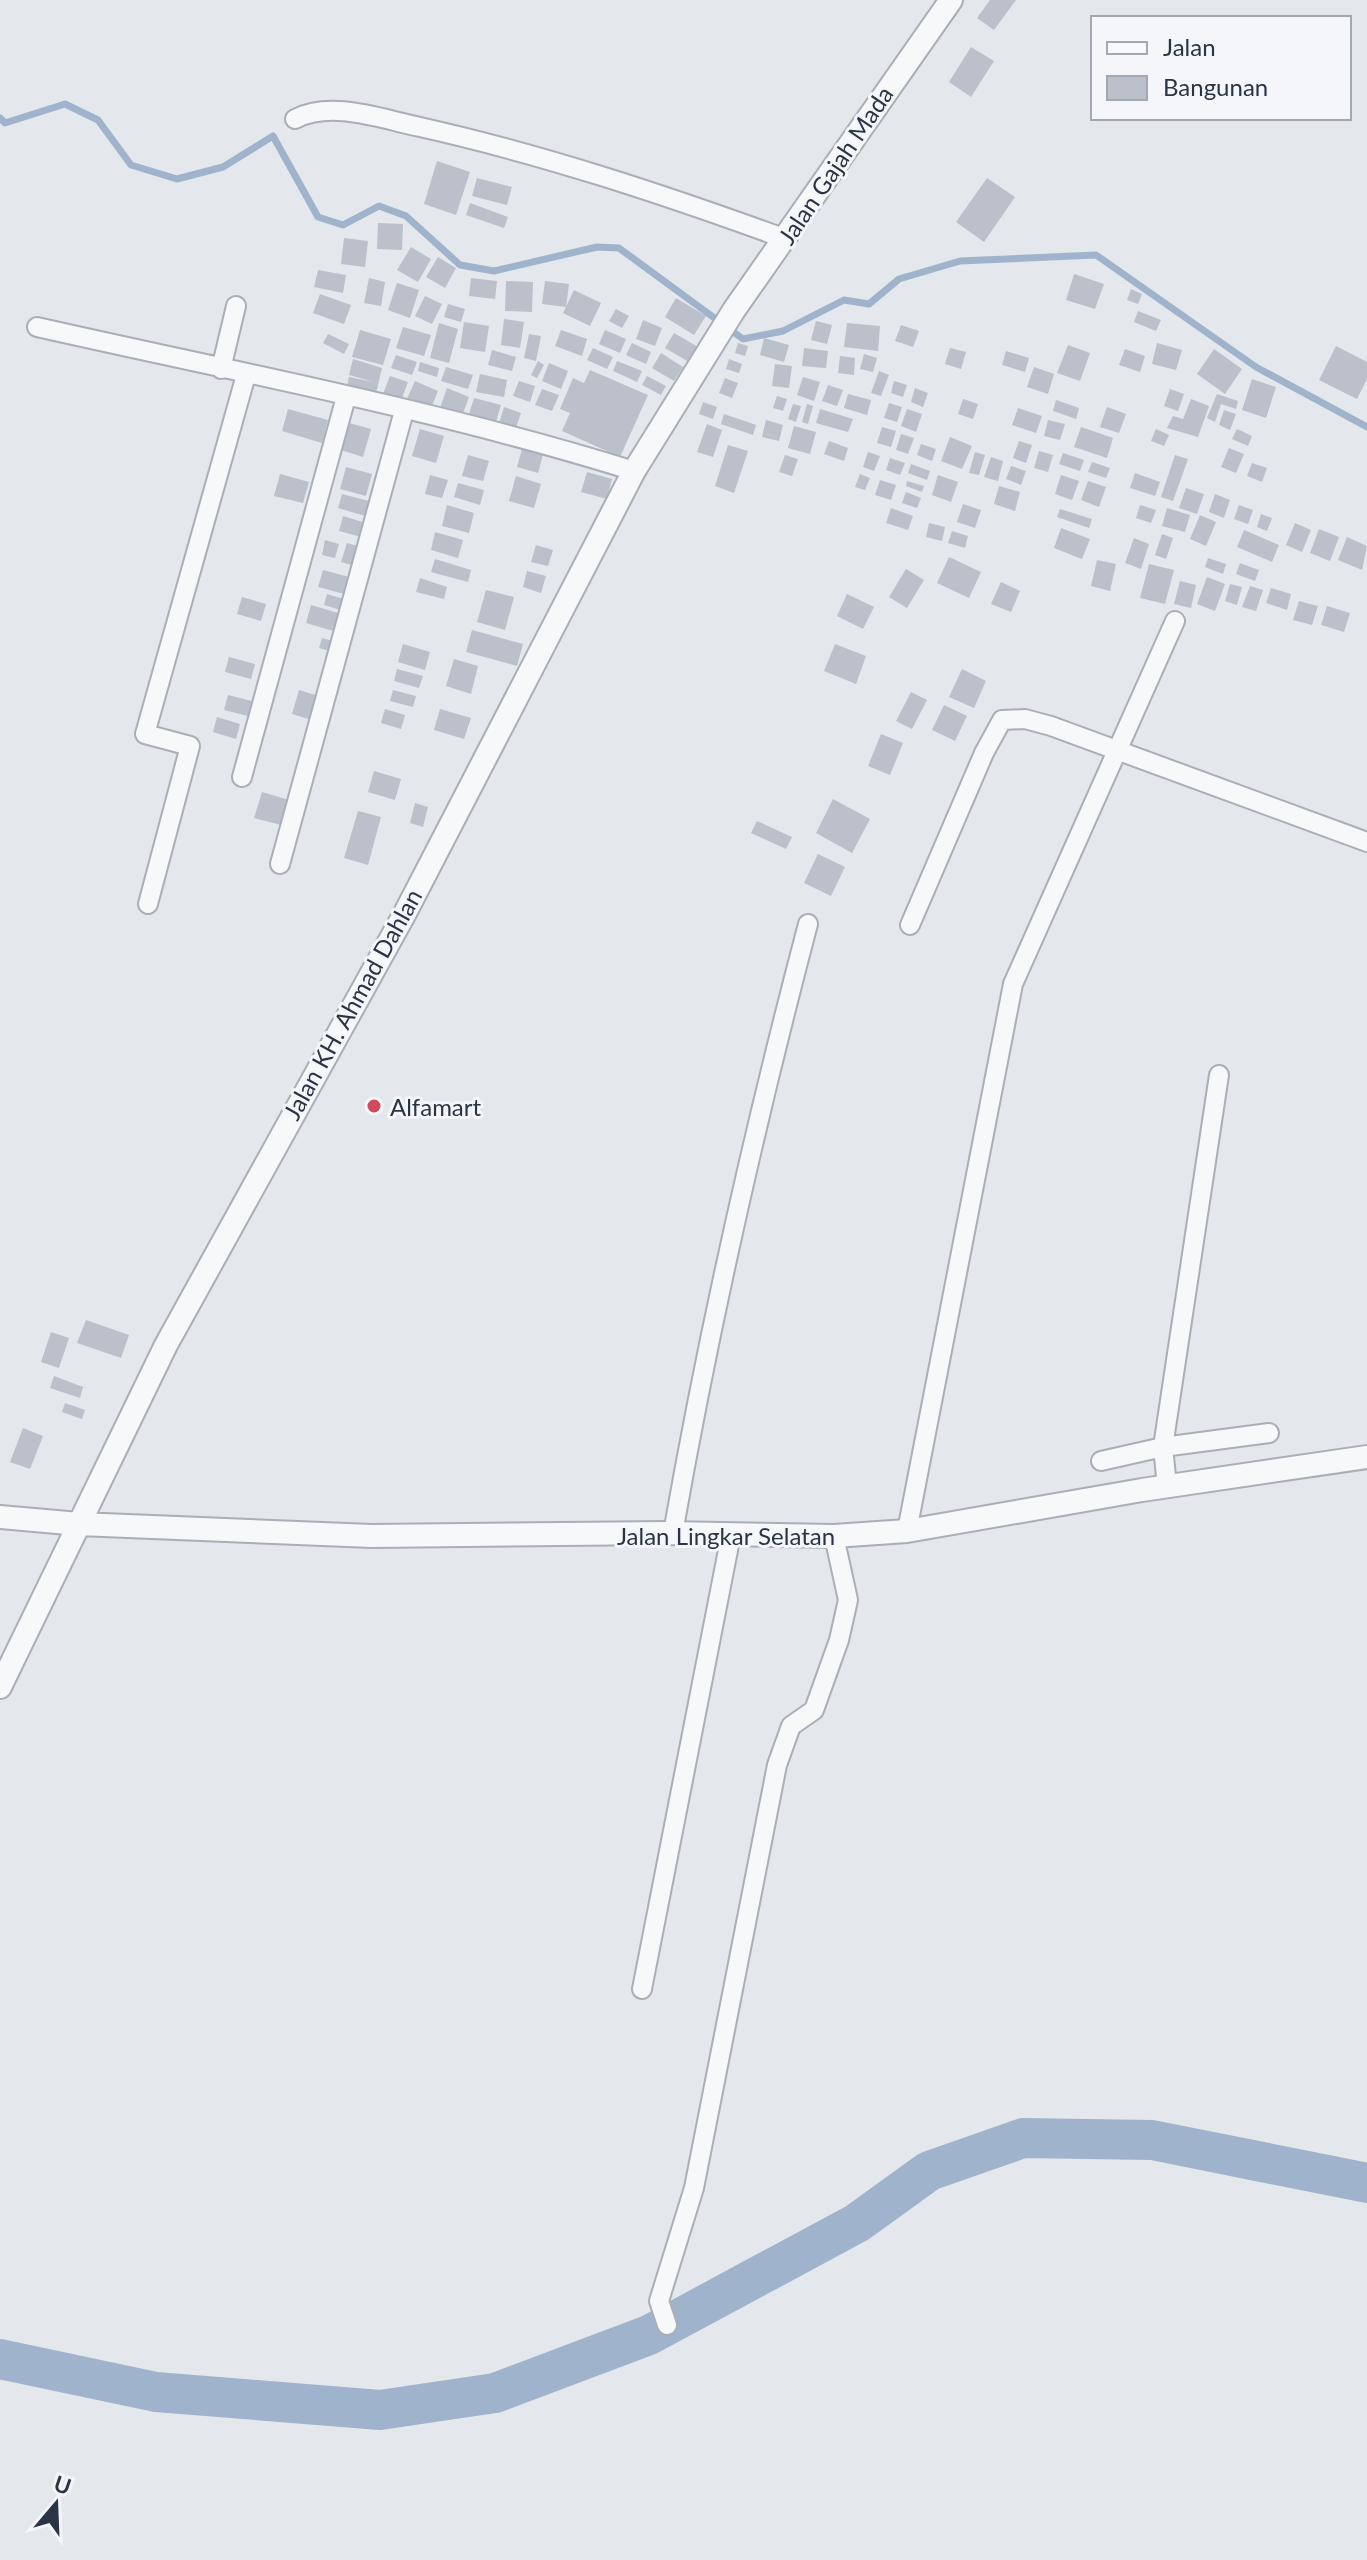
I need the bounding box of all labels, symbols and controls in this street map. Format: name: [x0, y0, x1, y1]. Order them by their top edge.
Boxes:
legend: [1091, 16, 1351, 120]
text: Jalan: [1163, 32, 1216, 61]
text: Bangunan: [1163, 72, 1268, 101]
street label: Jalan Gajah Mada: [771, 80, 899, 250]
street label: Jalan KH. Ahmad Dahlan: [277, 884, 427, 1124]
place label: Alfamart: [390, 1092, 482, 1121]
marker: Alfamart: [365, 1097, 383, 1115]
street label: Jalan Lingkar Selatan: [617, 1521, 835, 1550]
north arrow: [16, 2464, 96, 2544]
text: U: [51, 2469, 75, 2500]

